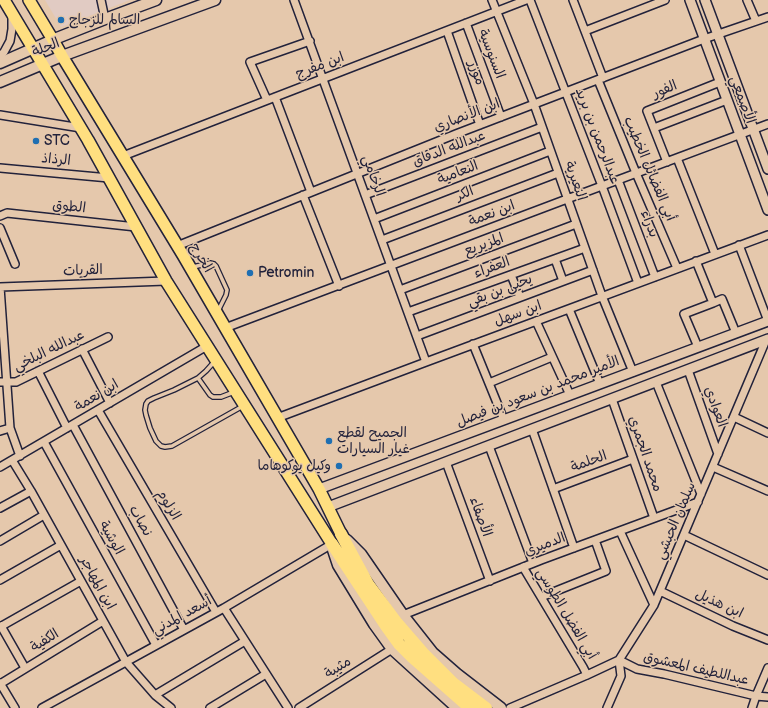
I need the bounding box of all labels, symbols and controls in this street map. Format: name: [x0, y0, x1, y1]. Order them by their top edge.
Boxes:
place label: السالم للزجاج: [69, 12, 140, 28]
marker: السالم للزجاج: [56, 15, 66, 25]
street label: السنوسية: [474, 27, 508, 81]
street label: الحلة: [30, 35, 62, 61]
street label: ابن مفرج: [293, 49, 347, 83]
street label: موزر: [464, 58, 488, 88]
street label: الأصمعي: [726, 74, 758, 126]
street label: الفور: [650, 77, 680, 103]
street label: عبدالرحمن بن بريد: [571, 86, 623, 186]
street label: ابن الأنصاري: [432, 96, 502, 136]
street label: أبي الفضائل الخطيب: [619, 114, 679, 224]
street label: عبدالله الدقاق: [410, 127, 488, 171]
place label: STC: [44, 133, 70, 149]
marker: STC: [31, 136, 41, 146]
street label: الرذاذ: [41, 150, 71, 170]
street label: الرخامي: [358, 153, 388, 199]
street label: النعامية: [435, 158, 481, 188]
street label: النعيرية: [560, 159, 590, 203]
street label: الكر: [454, 183, 476, 205]
street label: الطوق: [51, 197, 87, 217]
street label: ابن نعمة: [466, 198, 518, 230]
street label: بدراء: [636, 208, 662, 240]
street label: المزيريع: [462, 230, 506, 260]
street label: الخرج: [186, 240, 216, 276]
street label: العفراء: [472, 254, 512, 282]
street label: القريات: [63, 262, 103, 280]
place label: Petromin: [258, 265, 314, 281]
marker: Petromin: [245, 268, 255, 278]
street label: يحيى بن بقي: [465, 271, 535, 311]
street label: ابن سهل: [492, 298, 544, 330]
street label: عبدالله البلخي: [11, 327, 87, 375]
street label: الأمير محمد بن سعود بن فيصل: [454, 353, 622, 431]
street label: ابن نعمة: [72, 376, 122, 416]
street label: العوادي: [700, 384, 730, 430]
street label: محمد الجمري: [624, 414, 666, 494]
place label: الجميح لقطع غيار السيارات: [337, 425, 410, 458]
marker: الجميح لقطع غيار السيارات: [324, 436, 334, 446]
street label: الحلمة: [569, 448, 609, 476]
place label: وكيل يوكوهاما: [257, 458, 331, 474]
marker: وكيل يوكوهاما: [334, 461, 344, 471]
street label: سلمان الحبشي: [652, 480, 700, 562]
street label: الزلوم: [152, 487, 184, 523]
street label: الأصفاء: [465, 495, 495, 539]
street label: نصاب: [125, 503, 155, 539]
street label: الوشية: [95, 518, 127, 558]
street label: الدميري: [522, 530, 568, 560]
street label: ابن المهاجر: [75, 553, 119, 613]
street label: أبي الفضل الطوسي: [532, 565, 600, 663]
street label: ابن هذيل: [692, 586, 746, 622]
street label: أسعد المدني: [149, 593, 215, 639]
street label: الكفية: [28, 626, 62, 656]
street label: عبداللطيف المعشوق: [642, 649, 750, 689]
street label: مثيبة: [322, 653, 354, 683]

